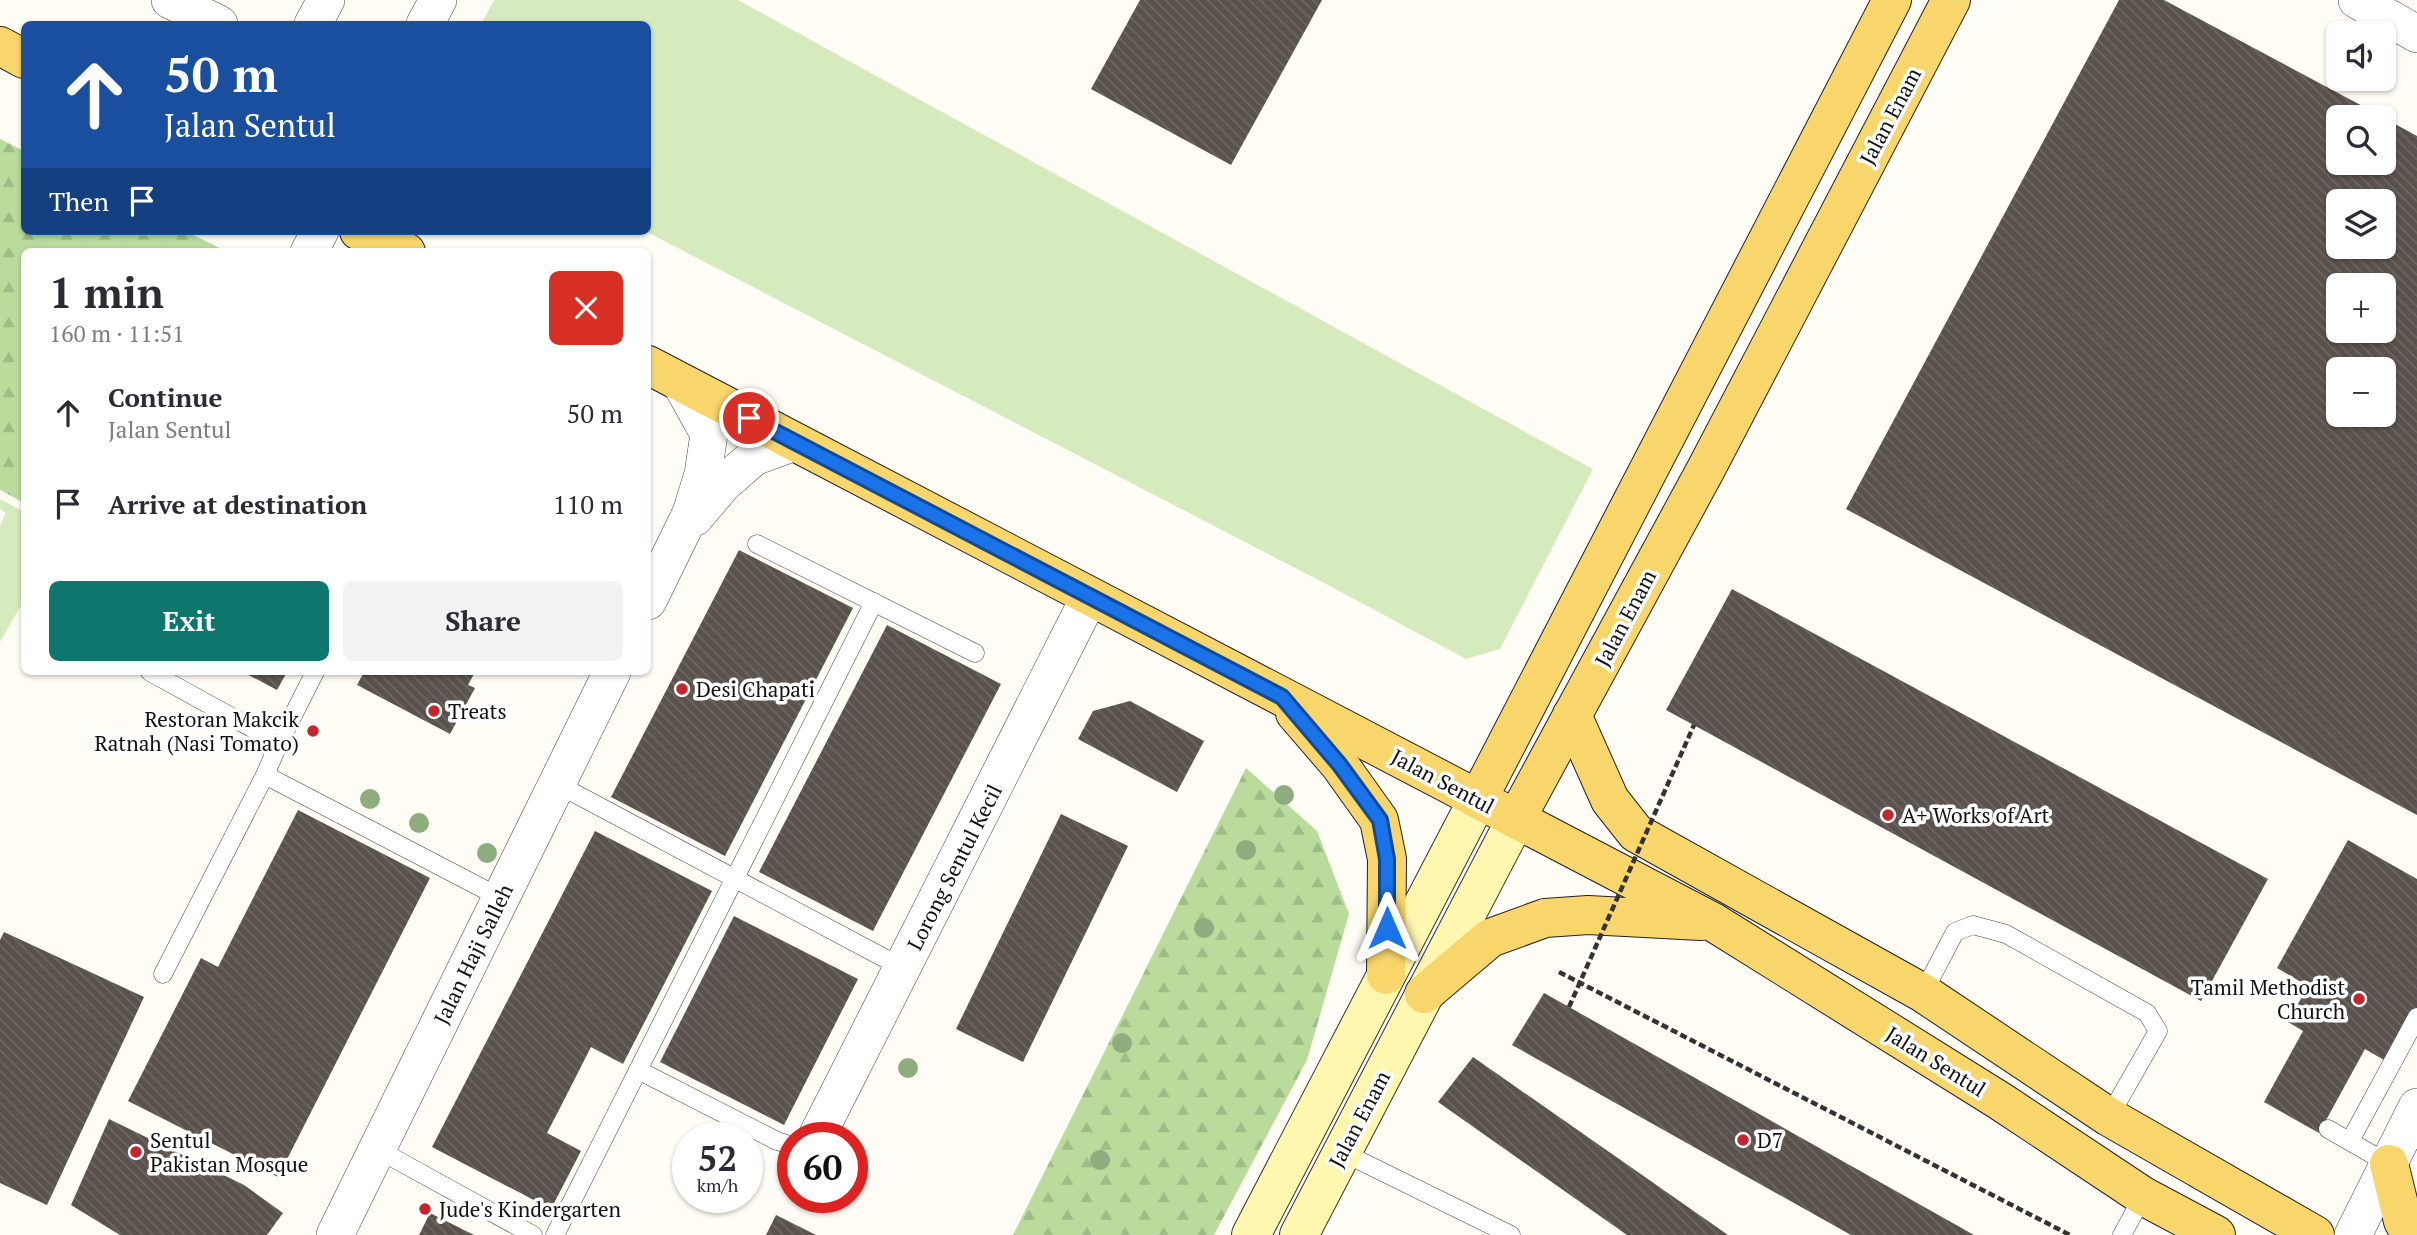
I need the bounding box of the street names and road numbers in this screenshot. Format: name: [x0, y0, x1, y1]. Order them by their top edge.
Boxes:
street label: Jalan Enam: [1853, 63, 1927, 169]
street label: Jalan Enam: [1588, 565, 1662, 671]
street label: Jalan Sentul: [1387, 742, 1499, 820]
street label: Lorong Sentul Kecil: [900, 779, 1008, 955]
street label: Jalan Haji Salleh: [427, 879, 519, 1029]
street label: Jalan Sentul: [1881, 1019, 1991, 1103]
street label: Jalan Enam: [1322, 1066, 1396, 1172]

